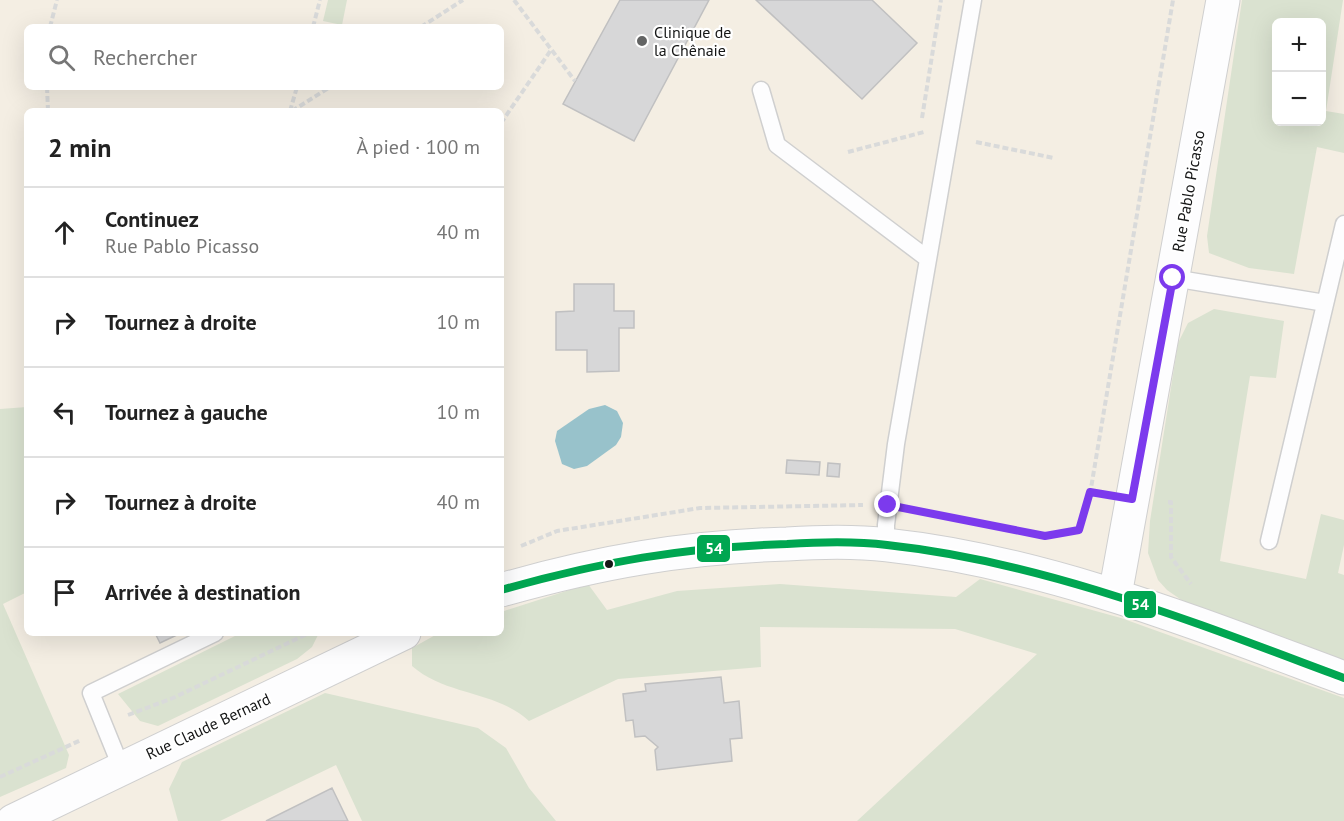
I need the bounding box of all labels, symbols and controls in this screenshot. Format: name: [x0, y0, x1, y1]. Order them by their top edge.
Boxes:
map controls: [1272, 18, 1326, 126]
button: +: [1272, 18, 1326, 72]
place label: Clinique de la Chênaie: [654, 22, 732, 60]
search box: [24, 24, 504, 90]
marker: Clinique de la Chênaie: [635, 34, 649, 48]
icon: search: [45, 41, 78, 74]
text: Rechercher: [93, 43, 197, 71]
button: −: [1272, 72, 1326, 126]
street label: Rue Pablo Picasso: [1167, 129, 1209, 253]
text: 2 min: [48, 131, 111, 164]
text: À pied · 100 m: [356, 134, 480, 160]
text: Continuez: [105, 205, 199, 233]
icon: ahead: [48, 216, 81, 249]
text: 40 m: [437, 219, 480, 245]
text: Rue Pablo Picasso: [105, 233, 259, 259]
route start: [1159, 264, 1185, 290]
icon: right: [48, 306, 81, 339]
text: Tournez à droite: [105, 308, 257, 336]
text: 10 m: [437, 309, 480, 335]
icon: left: [48, 396, 81, 429]
text: Tournez à gauche: [105, 398, 268, 426]
text: 10 m: [437, 399, 480, 425]
icon: right: [48, 486, 81, 519]
text: Tournez à droite: [105, 488, 257, 516]
text: 40 m: [437, 489, 480, 515]
route end: [874, 491, 900, 517]
line badge: 54: [696, 534, 731, 563]
text: 54: [705, 538, 723, 558]
unlabelled marker: [603, 558, 615, 570]
icon: arrive: [48, 576, 81, 609]
text: Arrivée à destination: [105, 578, 301, 606]
line badge: 54: [1123, 590, 1157, 619]
text: 54: [1131, 594, 1149, 614]
street label: Rue Claude Bernard: [142, 688, 274, 764]

